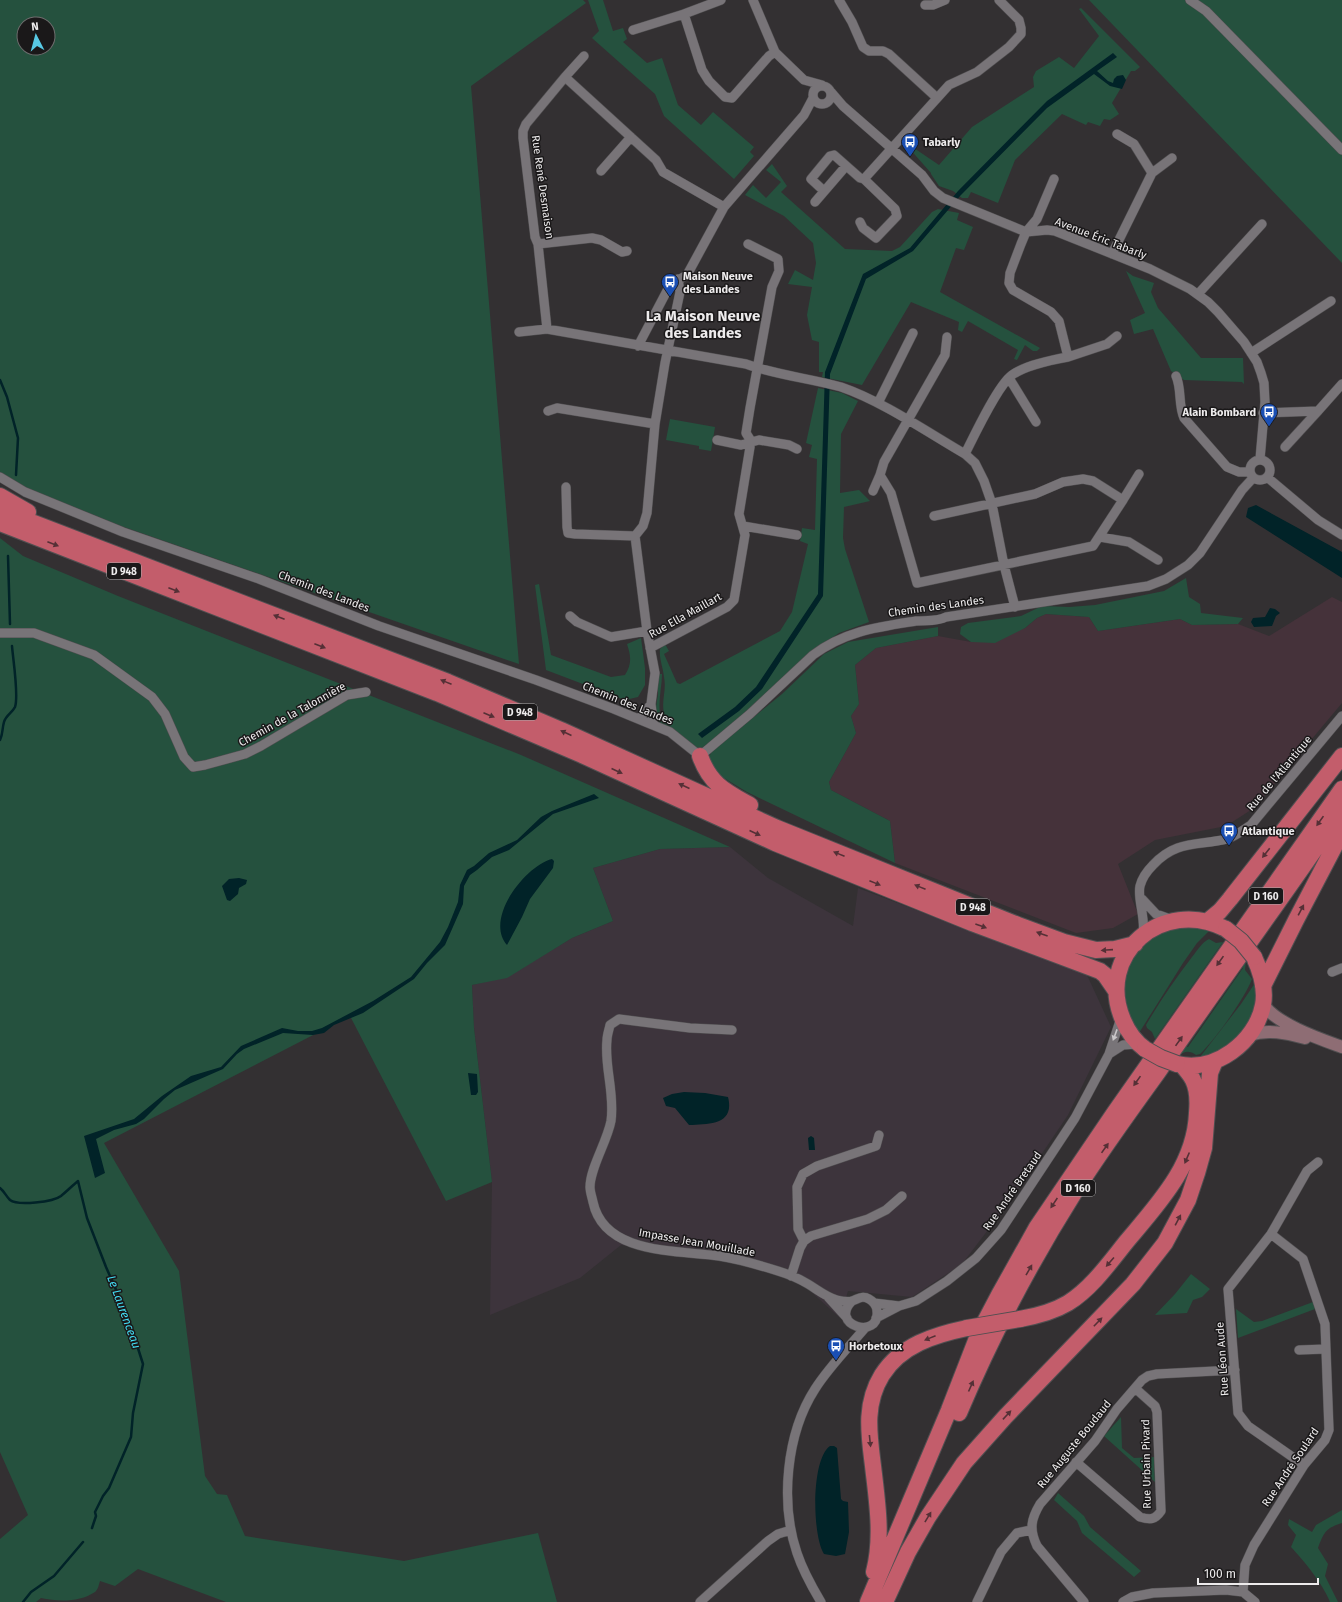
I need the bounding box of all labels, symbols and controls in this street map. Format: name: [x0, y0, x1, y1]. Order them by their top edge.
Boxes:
north arrow: [16, 16, 56, 56]
text: N: [31, 20, 39, 33]
bus stop icon: Tabarly: [900, 132, 920, 157]
street label: Rue René Desmaison: [529, 134, 556, 240]
place label: Tabarly: [923, 136, 960, 149]
street label: Avenue Éric Tabarly: [1053, 214, 1149, 262]
place label: Maison Neuve des Landes: [683, 270, 753, 296]
bus stop icon: Maison Neuve des Landes: [660, 272, 680, 297]
district label: La Maison Neuve des Landes: [646, 307, 760, 342]
bus stop icon: Alain Bombard: [1259, 402, 1279, 427]
place label: Alain Bombard: [1182, 406, 1256, 419]
one-way arrow: [47, 541, 59, 547]
road number: D 948: [107, 563, 141, 579]
street label: Chemin des Landes: [276, 568, 371, 615]
one-way arrow: [169, 587, 181, 593]
street label: Rue Ella Maillart: [647, 590, 724, 641]
street label: Chemin des Landes: [887, 593, 985, 620]
one-way arrow: [273, 613, 285, 619]
one-way arrow: [314, 644, 326, 650]
one-way arrow: [441, 679, 452, 685]
street label: Chemin des Landes: [581, 679, 675, 728]
street label: Chemin de la Talonnière: [236, 680, 348, 749]
road number: D 948: [503, 704, 537, 720]
one-way arrow: [483, 711, 495, 718]
one-way arrow: [559, 729, 571, 735]
street label: Rue de l'Atlantique: [1244, 733, 1315, 814]
one-way arrow: [612, 768, 623, 774]
one-way arrow: [679, 783, 690, 789]
one-way arrow: [1316, 815, 1324, 826]
bus stop icon: Atlantique: [1219, 821, 1239, 846]
place label: Atlantique: [1241, 825, 1295, 838]
one-way arrow: [749, 830, 760, 836]
one-way arrow: [1262, 848, 1271, 859]
one-way arrow: [834, 851, 845, 857]
one-way arrow: [869, 881, 881, 887]
one-way arrow: [914, 883, 926, 889]
road number: D 160: [1249, 888, 1283, 904]
road number: D 948: [956, 899, 990, 915]
one-way arrow: [1298, 904, 1304, 915]
one-way arrow: [976, 923, 988, 929]
one-way arrow: [1035, 930, 1047, 936]
one-way arrow: [1100, 947, 1113, 953]
one-way arrow: [1216, 956, 1224, 966]
one-way arrow: [1111, 1030, 1117, 1042]
one-way arrow: [1175, 1036, 1183, 1046]
one-way arrow: [1133, 1076, 1141, 1086]
one-way arrow: [1101, 1142, 1109, 1153]
street label: Rue André Bretaud: [980, 1149, 1045, 1233]
one-way arrow: [1184, 1152, 1190, 1164]
road number: D 160: [1061, 1180, 1095, 1196]
one-way arrow: [1050, 1197, 1058, 1208]
one-way arrow: [1174, 1214, 1181, 1226]
street label: Impasse Jean Mouillade: [638, 1226, 756, 1259]
one-way arrow: [1105, 1257, 1114, 1267]
one-way arrow: [1025, 1264, 1032, 1276]
water label: Le Laurenceau: [104, 1273, 144, 1351]
one-way arrow: [1093, 1317, 1102, 1327]
street label: Rue Léon Aude: [1213, 1321, 1232, 1396]
one-way arrow: [924, 1335, 935, 1341]
bus stop icon: Horbetoux: [826, 1336, 846, 1361]
place label: Horbetoux: [849, 1340, 903, 1353]
one-way arrow: [968, 1381, 974, 1392]
street label: Rue Auguste Boudaud: [1035, 1398, 1114, 1491]
one-way arrow: [1002, 1410, 1012, 1420]
street label: Rue Urbain Pivard: [1139, 1419, 1154, 1509]
street label: Rue André Soulard: [1259, 1425, 1322, 1509]
one-way arrow: [867, 1435, 873, 1447]
one-way arrow: [924, 1511, 931, 1523]
scale bar: [1198, 1560, 1318, 1586]
text: 100 m: [1204, 1567, 1236, 1581]

